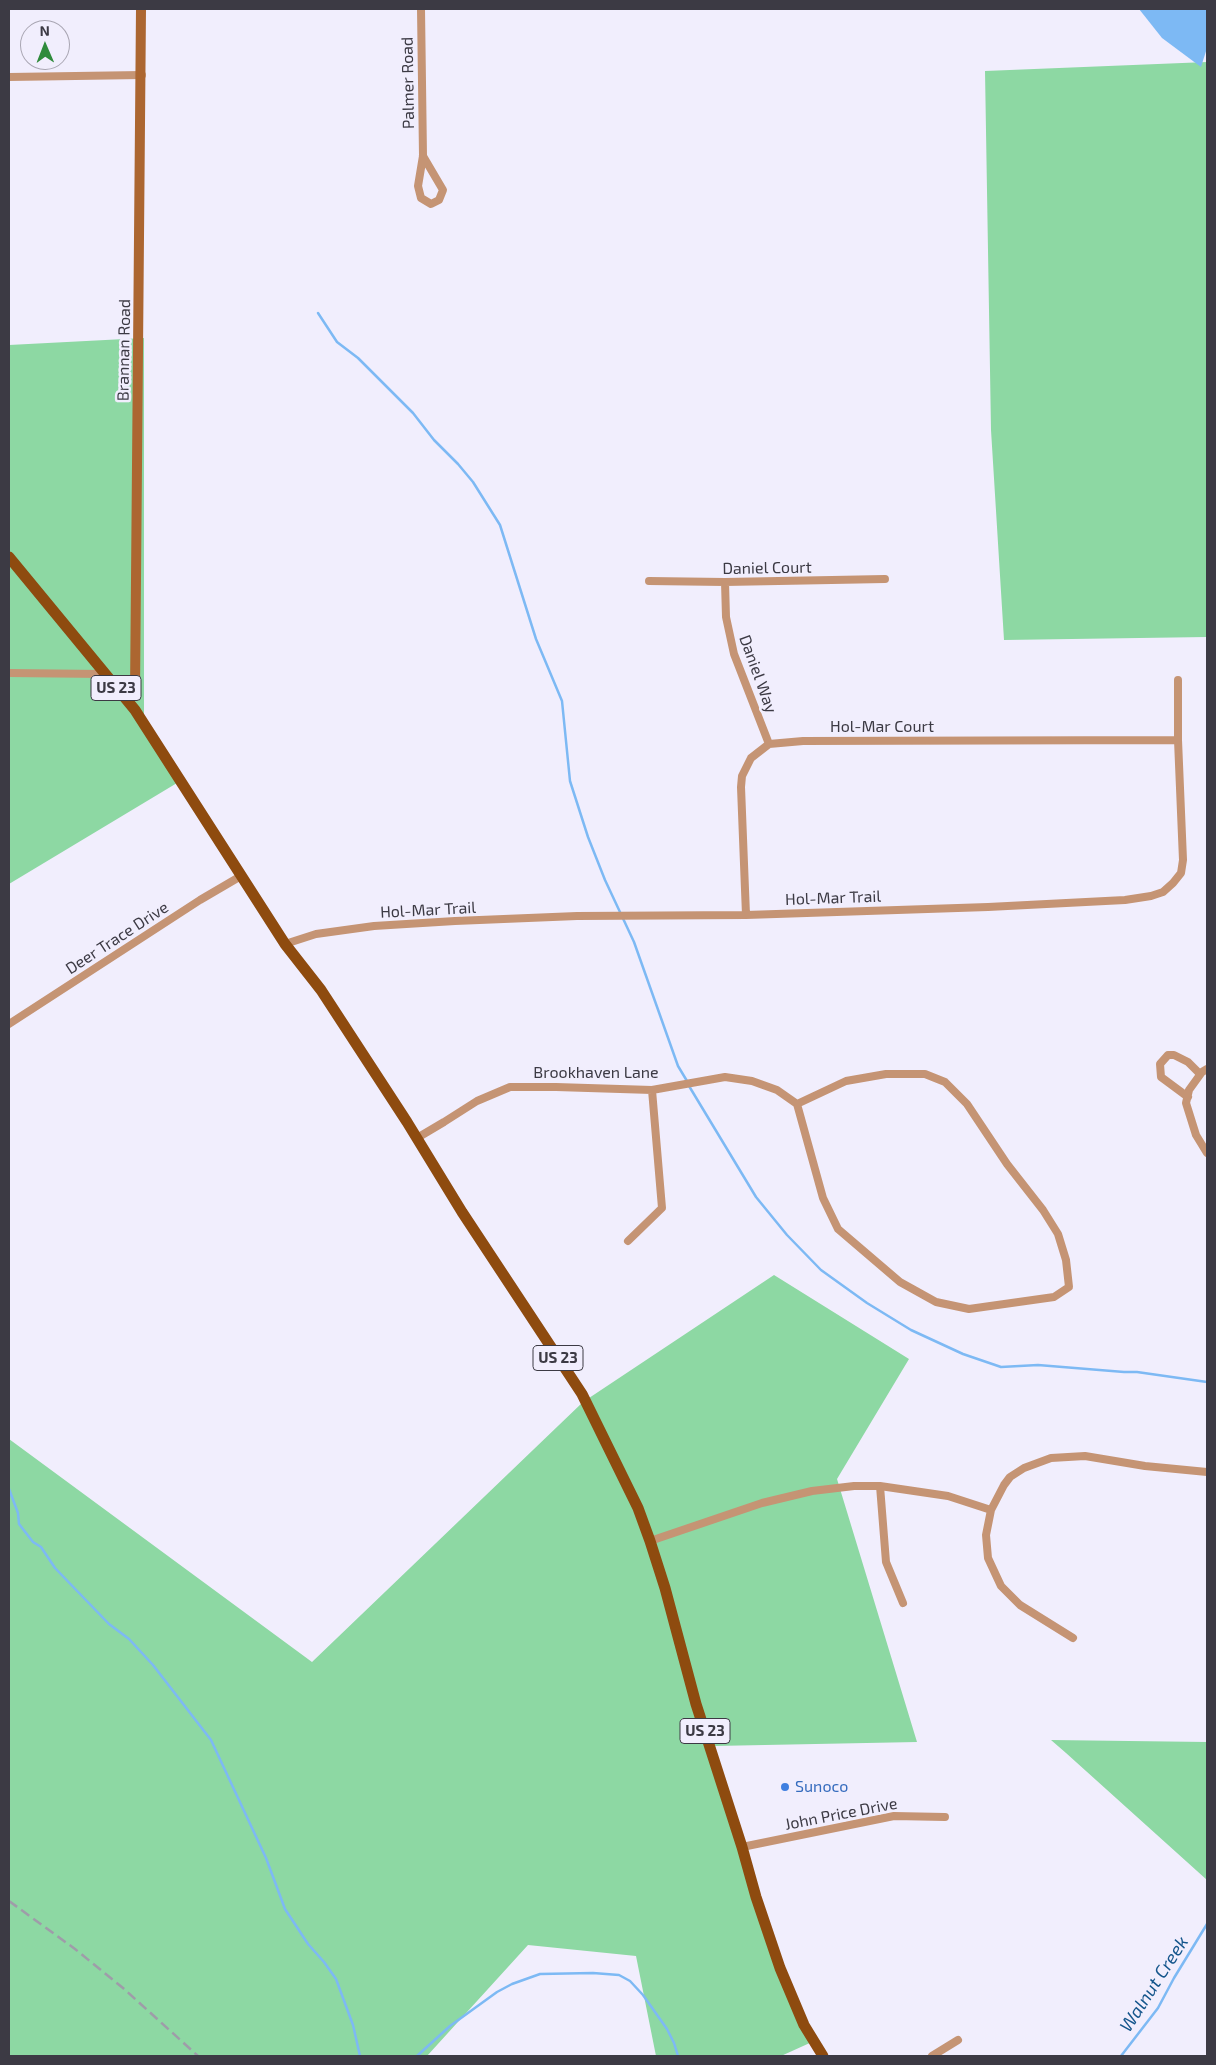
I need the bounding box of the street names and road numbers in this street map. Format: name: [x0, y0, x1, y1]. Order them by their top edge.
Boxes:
street label: Palmer Road: [398, 37, 418, 129]
street label: Brannan Road: [114, 299, 134, 401]
street label: Daniel Court: [722, 558, 812, 578]
street label: Daniel Way: [735, 632, 781, 716]
road number: US 23: [91, 676, 141, 700]
street label: Hol-Mar Court: [830, 717, 934, 737]
street label: Hol-Mar Trail: [785, 887, 881, 909]
street label: Deer Trace Drive: [62, 898, 172, 978]
street label: Hol-Mar Trail: [380, 898, 476, 922]
street label: Brookhaven Lane: [533, 1063, 659, 1083]
road number: US 23: [533, 1346, 583, 1370]
road number: US 23: [680, 1718, 730, 1744]
street label: John Price Drive: [783, 1794, 899, 1834]

